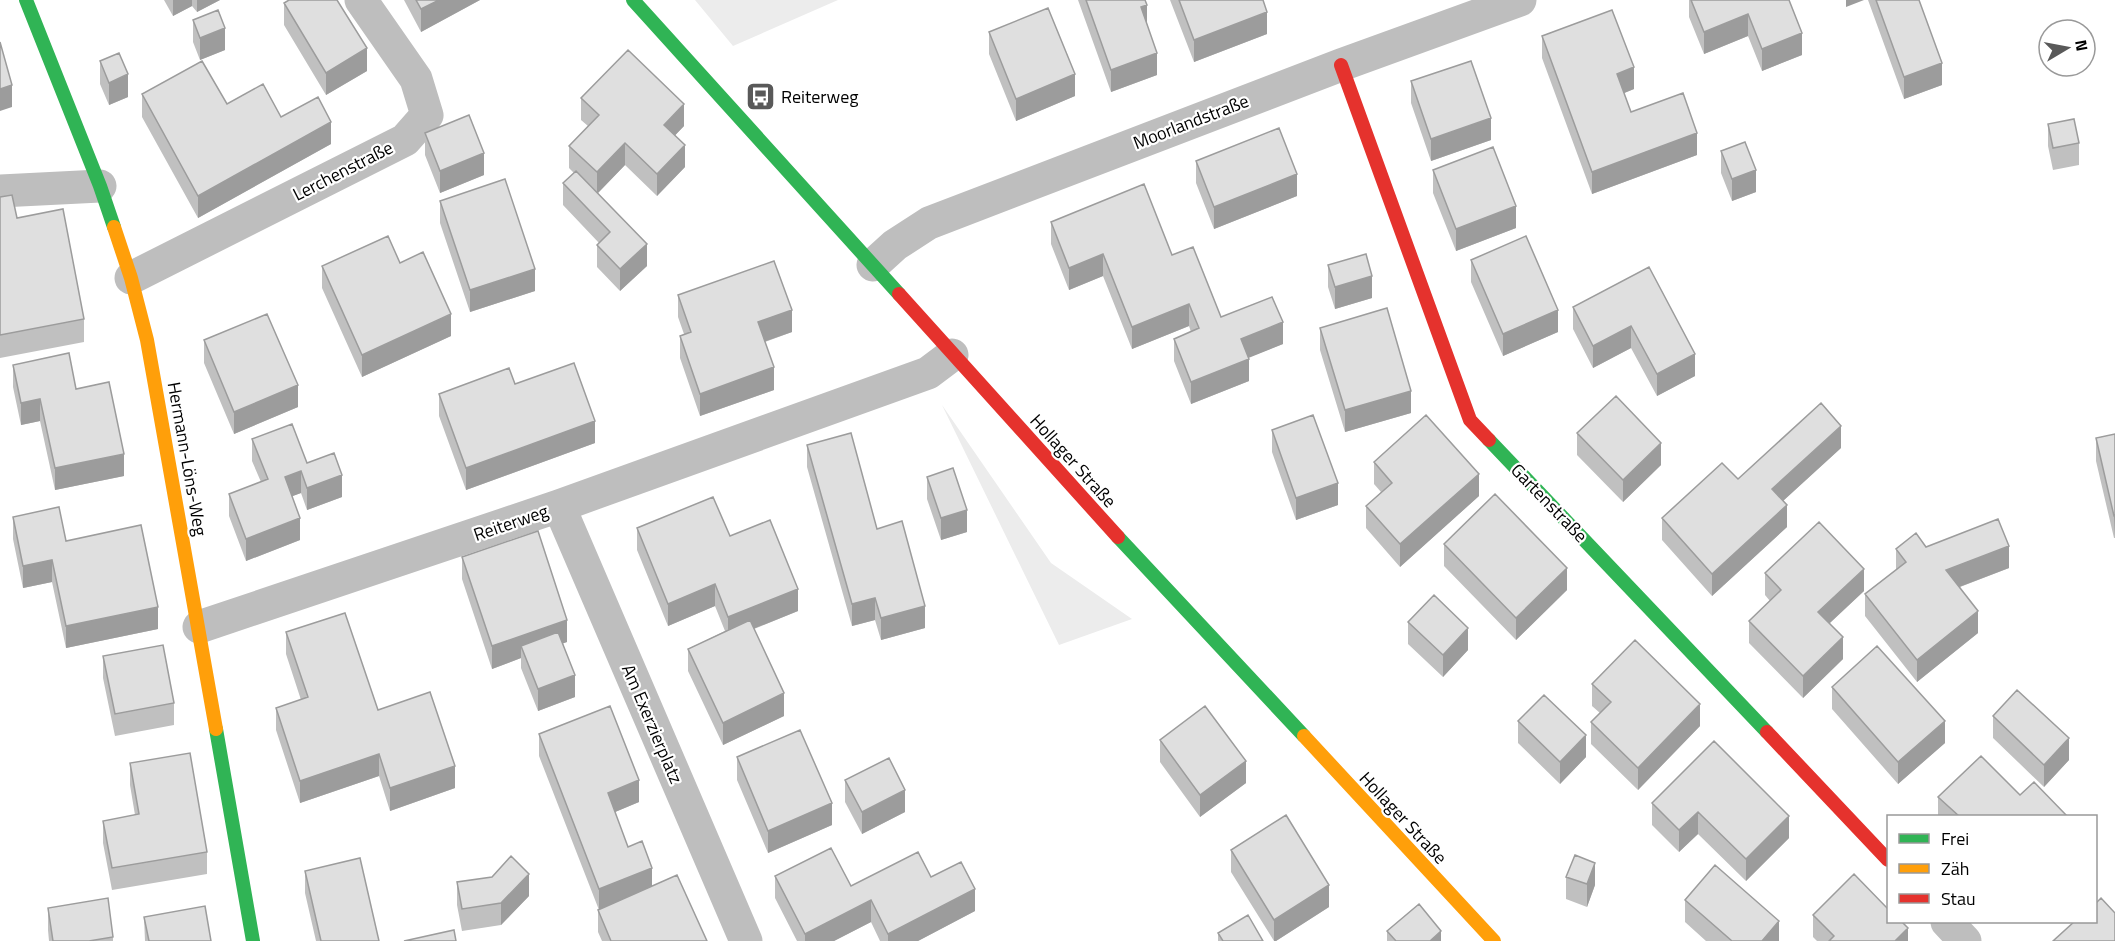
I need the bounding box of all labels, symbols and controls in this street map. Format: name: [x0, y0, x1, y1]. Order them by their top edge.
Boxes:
north arrow: [2037, 18, 2097, 78]
text: N: [2069, 38, 2095, 53]
bus stop icon: Reiterweg: [744, 81, 776, 113]
place label: Reiterweg: [781, 83, 859, 110]
street label: Moorlandstraße: [1129, 87, 1253, 156]
street label: Lerchenstraße: [288, 134, 398, 207]
street label: Hermann-Löns-Weg: [161, 380, 214, 538]
street label: Hollager Straße: [1024, 408, 1123, 514]
street label: Gartenstraße: [1505, 457, 1594, 548]
street label: Reiterweg: [470, 497, 552, 548]
street label: Am Exerzierplatz: [615, 660, 690, 788]
street label: Hollager Straße: [1353, 765, 1453, 870]
legend: [1887, 815, 2097, 923]
text: Frei: [1941, 825, 1969, 852]
text: Zäh: [1941, 855, 1969, 882]
text: Stau: [1941, 885, 1976, 912]

